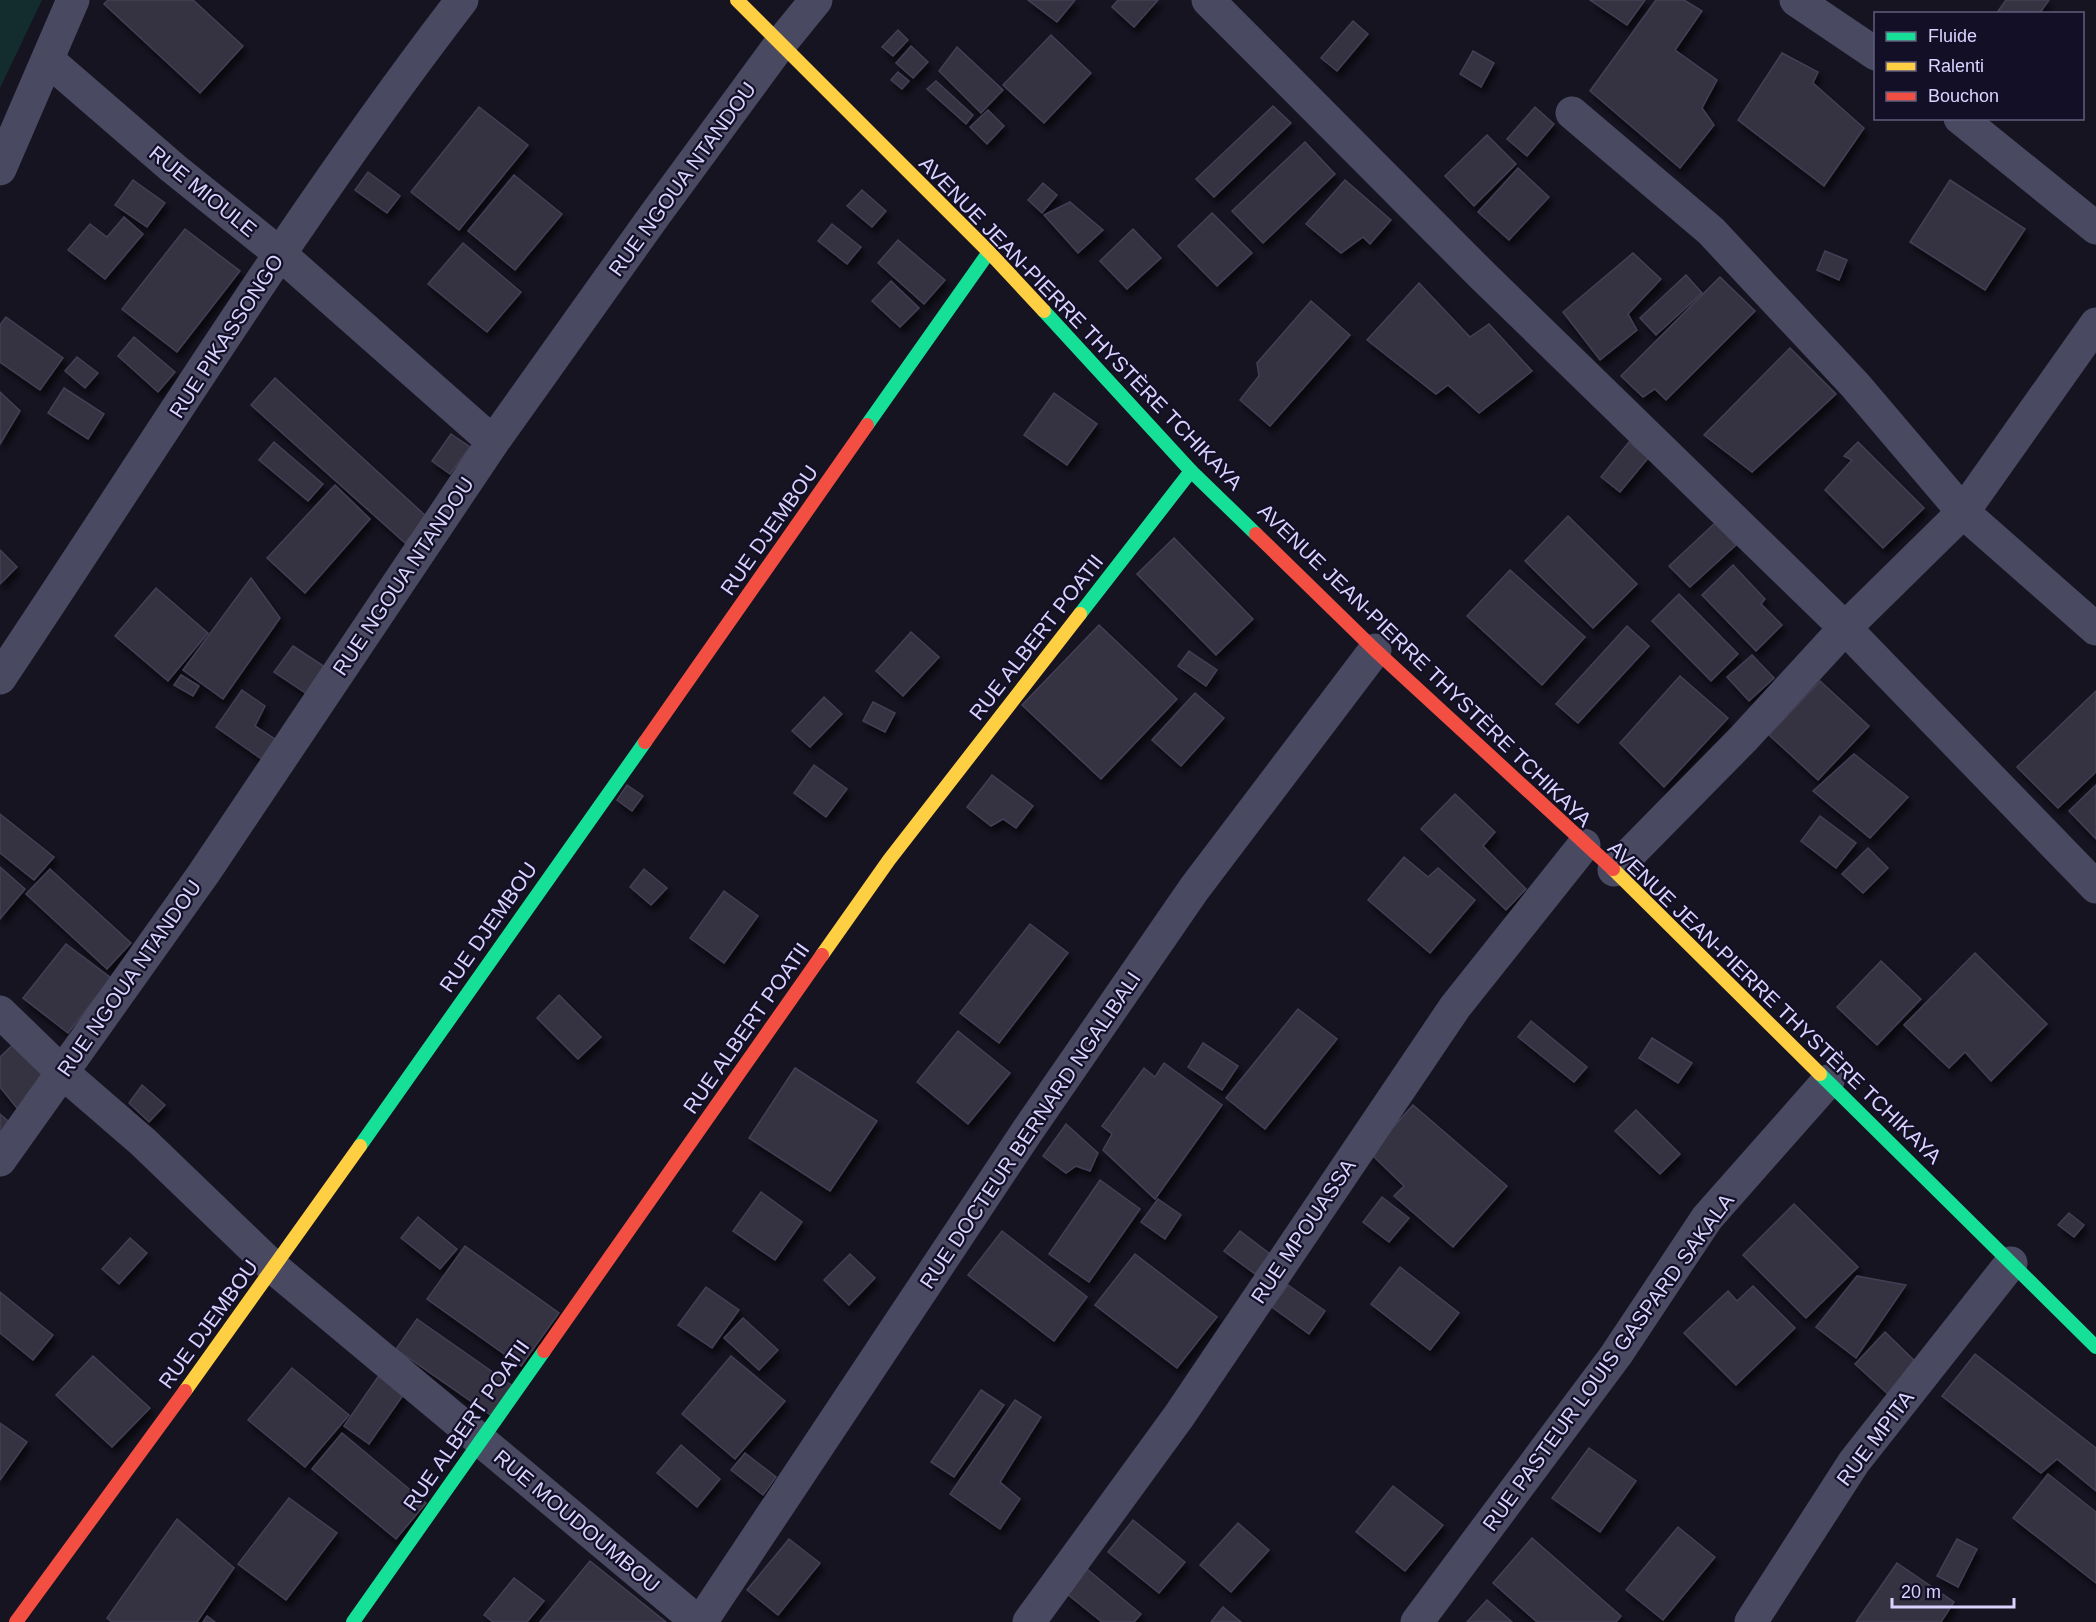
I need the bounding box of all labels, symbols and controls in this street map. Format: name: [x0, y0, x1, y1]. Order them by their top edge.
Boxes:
legend: [1874, 12, 2084, 120]
text: Fluide: [1928, 26, 1977, 46]
text: Ralenti: [1928, 56, 1984, 76]
street label: RUE NGOUA NTANDOU: [604, 78, 760, 280]
text: Bouchon: [1928, 86, 1999, 106]
street label: RUE MIOULE: [145, 141, 261, 241]
street label: AVENUE JEAN-PIERRE THYSTÈRE TCHIKAYA: [915, 152, 1247, 494]
street label: RUE PIKASSONGO: [165, 250, 287, 422]
street label: RUE DJEMBOU: [716, 461, 822, 599]
street label: RUE NGOUA NTANDOU: [328, 473, 478, 679]
street label: AVENUE JEAN-PIERRE THYSTÈRE TCHIKAYA: [1254, 499, 1596, 831]
street label: RUE ALBERT POATII: [964, 550, 1108, 724]
street label: AVENUE JEAN-PIERRE THYSTÈRE TCHIKAYA: [1604, 836, 1946, 1168]
street label: RUE DJEMBOU: [435, 858, 541, 996]
street label: RUE NGOUA NTANDOU: [52, 876, 206, 1080]
street label: RUE ALBERT POATII: [678, 938, 814, 1118]
street label: RUE DOCTEUR BERNARD NGALIBALI: [915, 967, 1145, 1293]
street label: RUE MPOUASSA: [1246, 1154, 1360, 1308]
street label: RUE PASTEUR LOUIS GASPARD SAKALA: [1478, 1189, 1738, 1535]
street label: RUE DJEMBOU: [154, 1255, 262, 1393]
street label: RUE ALBERT POATII: [398, 1335, 534, 1515]
street label: RUE MPITA: [1832, 1386, 1918, 1490]
street label: RUE MOUDOUMBOU: [490, 1445, 664, 1597]
scale bar: [1892, 1571, 2014, 1609]
text: 20 m: [1901, 1582, 1941, 1602]

